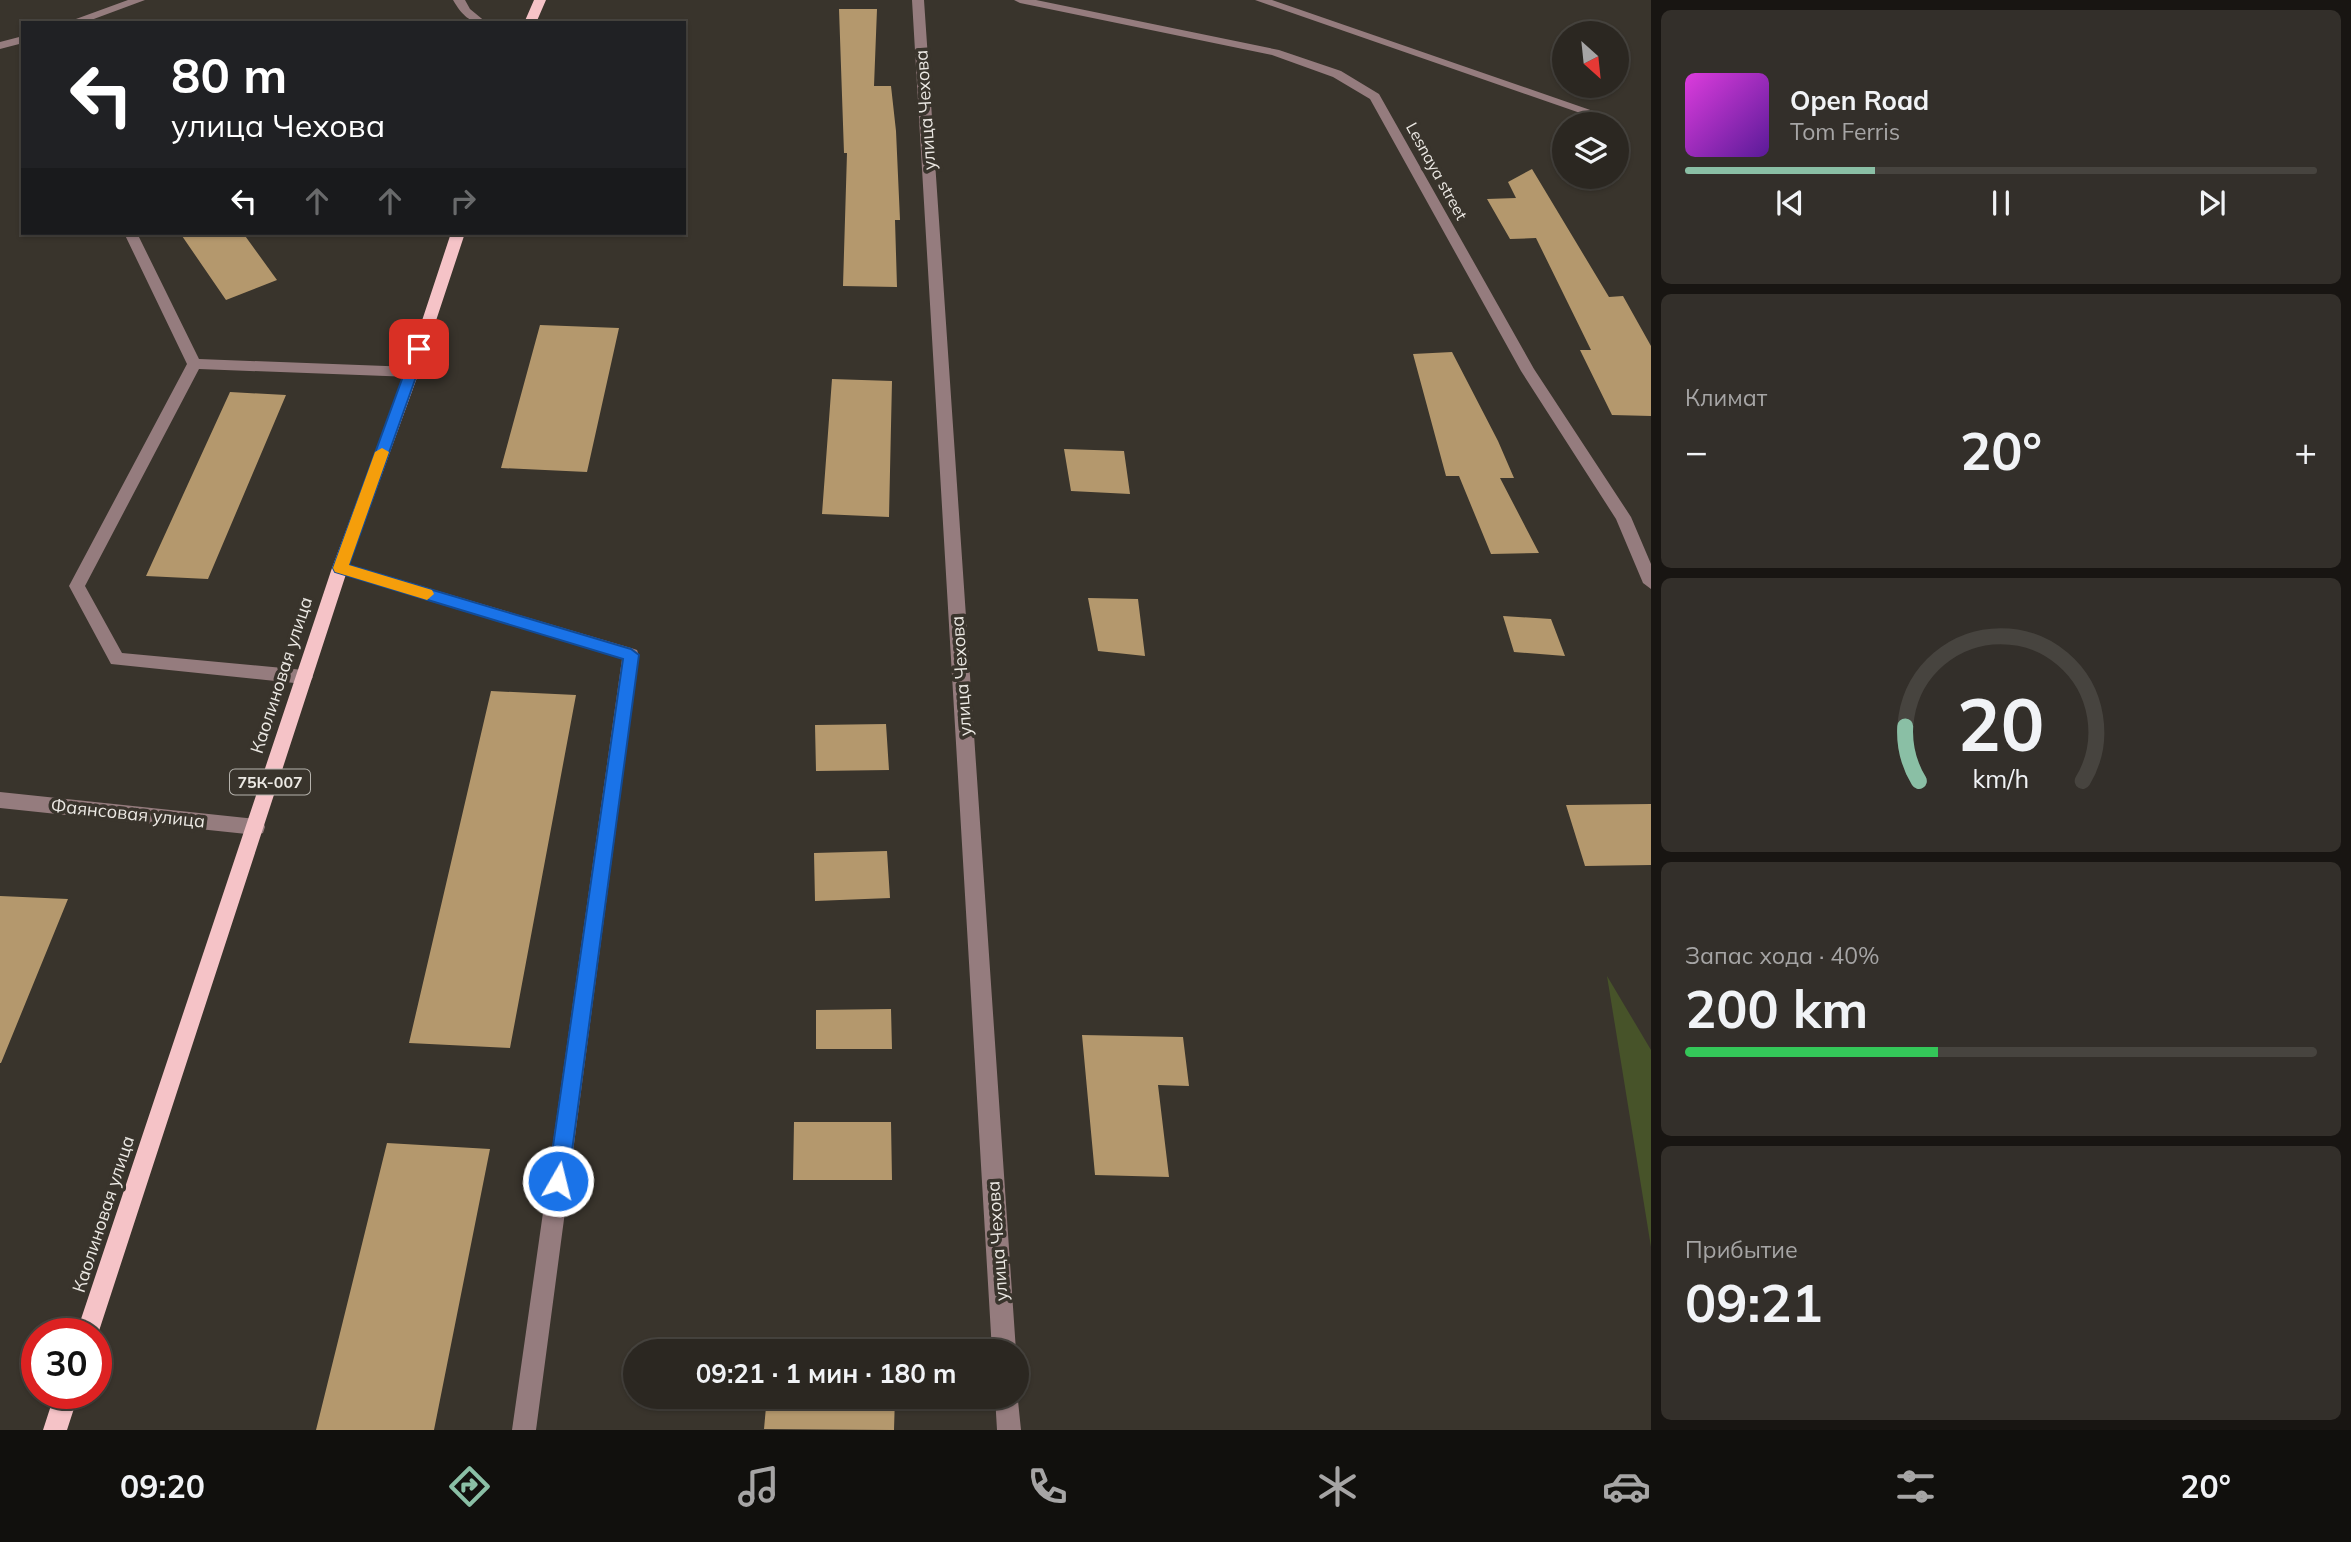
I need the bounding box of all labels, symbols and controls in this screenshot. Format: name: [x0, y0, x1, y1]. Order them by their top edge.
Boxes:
north arrow: [1552, 21, 1629, 98]
map controls: [1552, 21, 1629, 189]
text: 80 m: [171, 44, 287, 105]
icon: left: [56, 49, 147, 140]
street label: улица Чехова: [909, 49, 941, 171]
text: Open Road: [1790, 84, 1929, 117]
text: улица Чехова: [171, 105, 385, 145]
button: layers: [1552, 112, 1629, 189]
text: Tom Ferris: [1790, 117, 1900, 146]
street label: Lesnaya street: [1402, 119, 1472, 224]
icon: left: [225, 182, 263, 220]
icon: ahead: [298, 182, 336, 220]
icon: ahead: [371, 182, 409, 220]
icon: right: [444, 182, 482, 220]
icon: previous: [1771, 184, 1809, 222]
icon: pause: [1982, 184, 2020, 222]
icon: next: [2193, 184, 2231, 222]
pin: [389, 319, 449, 379]
icon: arrive: [400, 330, 438, 368]
text: Климат: [1685, 383, 1767, 412]
text: 20°: [1960, 418, 2042, 483]
text: −: [1685, 427, 1708, 475]
text: +: [2294, 427, 2317, 475]
street label: Каолиновая улица: [245, 594, 317, 756]
street label: улица Чехова: [945, 615, 977, 737]
text: 20: [1957, 678, 2045, 769]
text: km/h: [1973, 763, 2029, 794]
road number: 75К-007: [230, 769, 310, 794]
street label: Фаянсовая улица: [50, 793, 206, 833]
text: Запас хода · 40%: [1685, 941, 1880, 970]
text: 200 km: [1685, 976, 1868, 1041]
street label: Каолиновая улица: [67, 1133, 139, 1295]
position arrow: [521, 1144, 595, 1218]
street label: улица Чехова: [981, 1180, 1013, 1302]
text: Прибытие: [1685, 1235, 1798, 1264]
text: 09:21: [1685, 1270, 1823, 1335]
speed limit sign: 30: [21, 1318, 112, 1409]
text: 09:21 · 1 мин · 180 m: [696, 1357, 956, 1390]
icon: directions: [445, 1462, 494, 1511]
icon: music: [734, 1462, 783, 1511]
icon: phone: [1023, 1462, 1072, 1511]
icon: climate: [1313, 1462, 1362, 1511]
icon: car: [1602, 1462, 1651, 1511]
icon: filters: [1891, 1462, 1940, 1511]
text: 09:20: [120, 1466, 205, 1506]
text: 20°: [2180, 1466, 2231, 1506]

